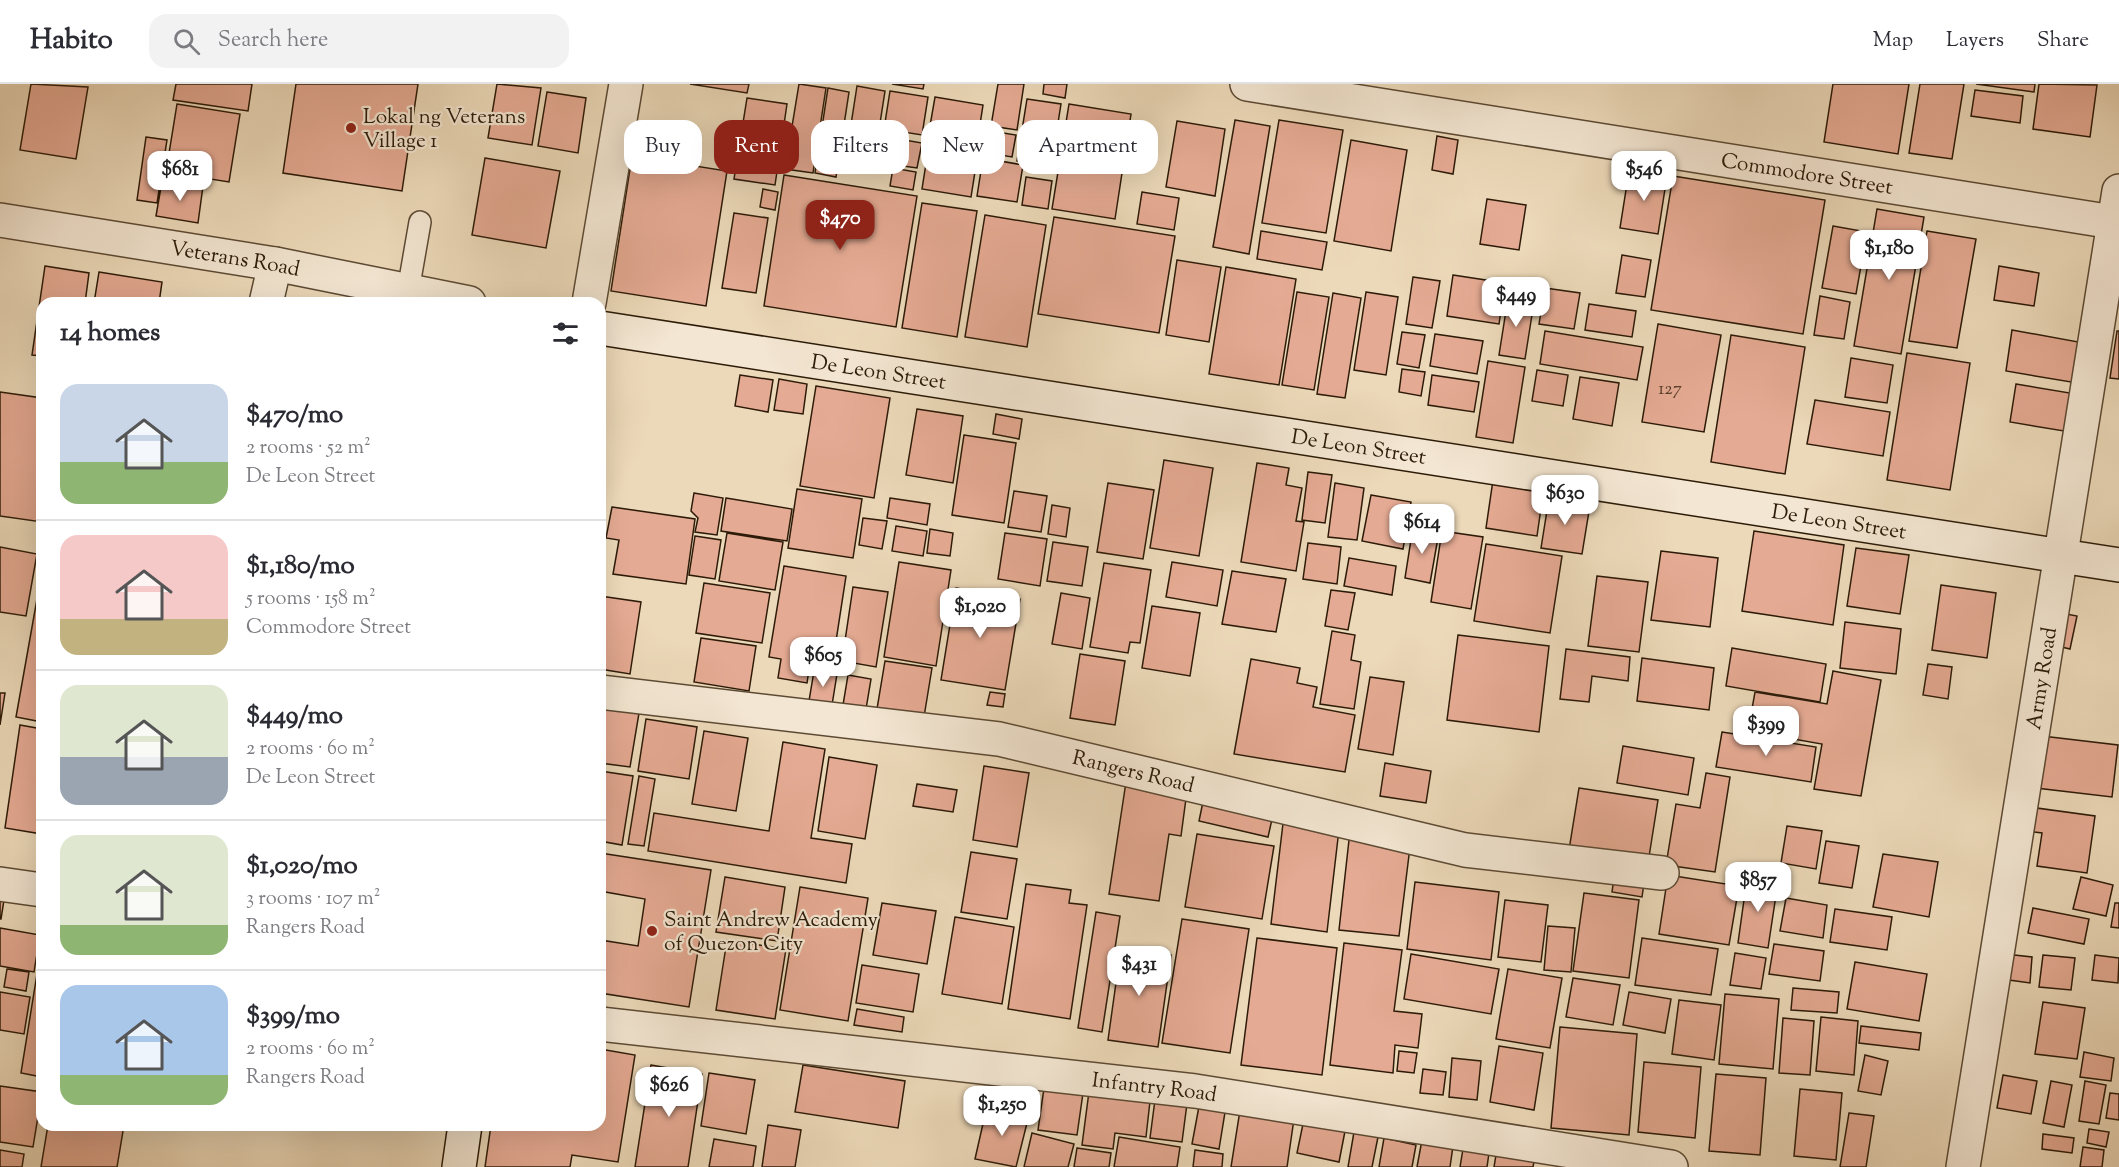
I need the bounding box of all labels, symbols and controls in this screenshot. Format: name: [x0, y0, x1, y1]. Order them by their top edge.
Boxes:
search box: [149, 14, 569, 68]
text: Habito: [30, 21, 113, 61]
icon: search: [170, 25, 203, 58]
text: Search here: [218, 25, 328, 57]
text: Map: [1873, 26, 1913, 56]
text: Layers: [1946, 26, 2004, 56]
text: Share: [2037, 26, 2089, 56]
place label: Lokal ng Veterans Village 1: [363, 103, 525, 157]
chip: Buy: [624, 120, 702, 174]
chip: Rent: [714, 120, 799, 174]
chip: Filters: [811, 120, 909, 174]
chip: New: [921, 120, 1005, 174]
chip: Apartment: [1017, 120, 1158, 174]
marker: Lokal ng Veterans Village 1: [344, 121, 358, 135]
street label: Commodore Street: [1719, 147, 1895, 204]
pin: $681: [144, 151, 216, 202]
pin: $546: [1608, 151, 1680, 202]
text: $681: [161, 156, 199, 185]
text: $546: [1625, 156, 1663, 185]
pin: $470: [804, 200, 876, 251]
text: $470: [820, 205, 860, 234]
pin: $1,180: [1840, 230, 1938, 281]
street label: Veterans Road: [167, 234, 302, 286]
text: $1,180: [1864, 235, 1914, 264]
pin: $449: [1480, 277, 1552, 328]
text: $449: [1496, 282, 1536, 311]
text: 14 homes: [60, 315, 160, 352]
icon: filters: [549, 317, 582, 350]
street label: De Leon Street: [809, 348, 948, 399]
house number: 127: [1658, 377, 1682, 403]
text: $470/mo: [246, 397, 343, 434]
icon: home: [108, 408, 180, 480]
street label: De Leon Street: [1289, 423, 1428, 474]
text: 2 rooms · 52 m²: [246, 434, 371, 463]
text: De Leon Street: [246, 463, 375, 492]
pin: $630: [1529, 475, 1601, 526]
text: $630: [1545, 480, 1585, 509]
street label: De Leon Street: [1769, 498, 1908, 549]
pin: $614: [1386, 504, 1458, 555]
text: $614: [1403, 509, 1441, 538]
text: $1,180/mo: [246, 548, 355, 585]
icon: home: [108, 559, 180, 631]
text: 5 rooms · 158 m²: [246, 585, 376, 614]
pin: $1,020: [931, 588, 1029, 639]
text: $1,020: [954, 593, 1006, 622]
text: Commodore Street: [246, 614, 411, 643]
street label: Army Road: [2020, 625, 2066, 732]
pin: $605: [787, 637, 859, 688]
text: $605: [804, 642, 842, 671]
text: $449/mo: [246, 698, 343, 735]
pin: $399: [1730, 706, 1802, 757]
icon: home: [108, 709, 180, 781]
text: $399: [1747, 711, 1785, 740]
text: 2 rooms · 60 m²: [246, 735, 375, 764]
street label: Rangers Road: [1069, 744, 1197, 802]
text: De Leon Street: [246, 764, 375, 793]
text: $1,020/mo: [246, 848, 358, 885]
icon: home: [108, 859, 180, 931]
pin: $857: [1722, 862, 1794, 913]
text: $857: [1739, 867, 1777, 896]
text: 3 rooms · 107 m²: [246, 885, 380, 914]
place label: Saint Andrew Academy of Quezon City: [664, 906, 879, 960]
text: Rangers Road: [246, 914, 365, 943]
marker: Saint Andrew Academy of Quezon City: [645, 924, 659, 938]
pin: $431: [1103, 946, 1175, 997]
text: $431: [1121, 951, 1157, 980]
text: $399/mo: [246, 998, 340, 1035]
icon: home: [108, 1009, 180, 1081]
text: 2 rooms · 60 m²: [246, 1035, 375, 1064]
text: Rangers Road: [246, 1064, 365, 1093]
street label: Infantry Road: [1090, 1066, 1219, 1111]
pin: $626: [633, 1067, 705, 1118]
text: $626: [649, 1072, 689, 1101]
pin: $1,250: [953, 1086, 1051, 1137]
text: $1,250: [977, 1091, 1027, 1120]

